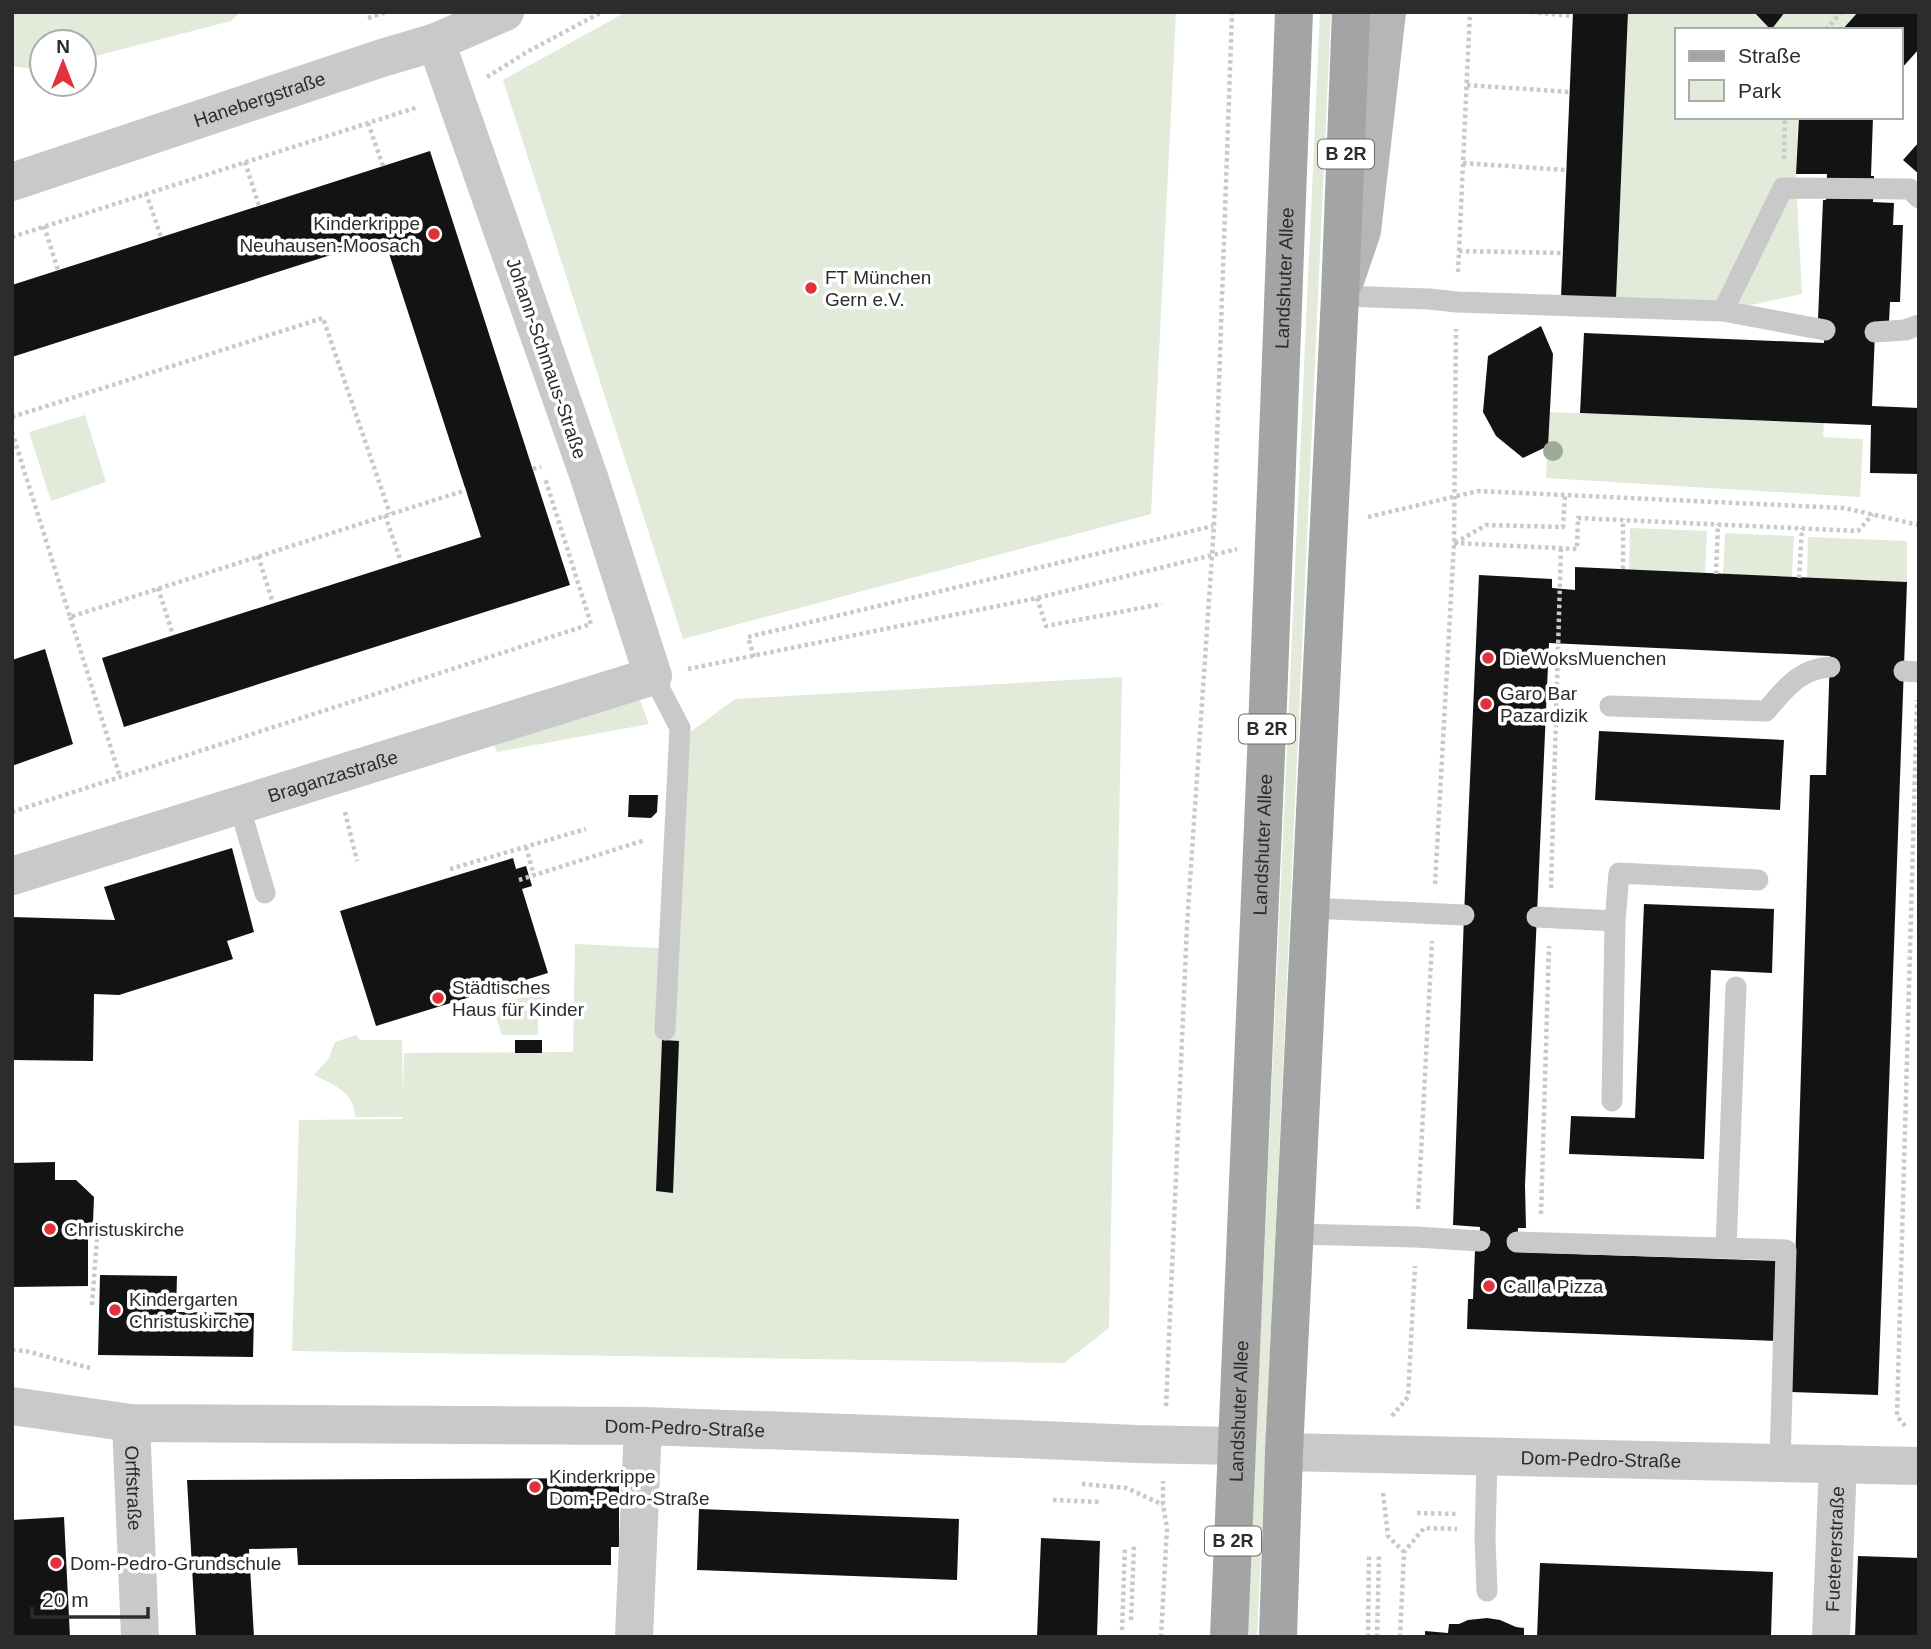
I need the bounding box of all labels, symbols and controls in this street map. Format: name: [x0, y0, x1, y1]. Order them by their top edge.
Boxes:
north arrow: [28, 28, 98, 98]
legend: [1675, 28, 1903, 119]
text: N: [56, 36, 70, 57]
text: Straße: [1738, 44, 1801, 67]
street label: Hanebergstraße: [191, 68, 328, 131]
text: Park: [1738, 79, 1782, 102]
road number: B 2R: [1318, 140, 1374, 168]
street label: Landshuter Allee: [1271, 207, 1298, 349]
place label: Kinderkrippe Neuhausen-Moosach: [239, 213, 420, 256]
marker: Kinderkrippe Neuhausen-Moosach: [426, 226, 442, 242]
street label: Johann-Schmaus-Straße: [502, 255, 591, 461]
place label: FT München Gern e.V.: [825, 267, 931, 310]
marker: FT München Gern e.V.: [803, 280, 819, 296]
place label: DieWoksMuenchen: [1502, 648, 1666, 669]
marker: DieWoksMuenchen: [1480, 650, 1496, 666]
place label: Garo Bar Pazardizik: [1500, 683, 1588, 726]
marker: Garo Bar Pazardizik: [1478, 696, 1494, 712]
road number: B 2R: [1239, 714, 1295, 744]
street label: Braganzastraße: [265, 746, 401, 807]
street label: Landshuter Allee: [1249, 773, 1276, 916]
place label: Städtisches Haus für Kinder: [452, 977, 585, 1020]
marker: Städtisches Haus für Kinder: [430, 990, 446, 1006]
place label: Christuskirche: [64, 1219, 184, 1240]
marker: Christuskirche: [42, 1221, 58, 1237]
place label: Call a Pizza: [1503, 1276, 1604, 1297]
marker: Call a Pizza: [1481, 1278, 1497, 1294]
place label: Kindergarten Christuskirche: [129, 1289, 249, 1332]
marker: Kindergarten Christuskirche: [107, 1302, 123, 1318]
street label: Landshuter Allee: [1226, 1340, 1252, 1482]
street label: Dom-Pedro-Straße: [604, 1416, 765, 1441]
street label: Orffstraße: [121, 1445, 146, 1531]
street label: Dom-Pedro-Straße: [1520, 1447, 1681, 1472]
place label: Kinderkrippe Dom-Pedro-Straße: [549, 1466, 710, 1509]
marker: Kinderkrippe Dom-Pedro-Straße: [527, 1479, 543, 1495]
street label: Fuetererstraße: [1822, 1486, 1848, 1612]
road number: B 2R: [1205, 1526, 1261, 1556]
place label: Dom-Pedro-Grundschule: [70, 1553, 281, 1574]
marker: Dom-Pedro-Grundschule: [48, 1555, 64, 1571]
scale bar: [32, 1576, 147, 1620]
text: 20 m: [42, 1588, 89, 1611]

